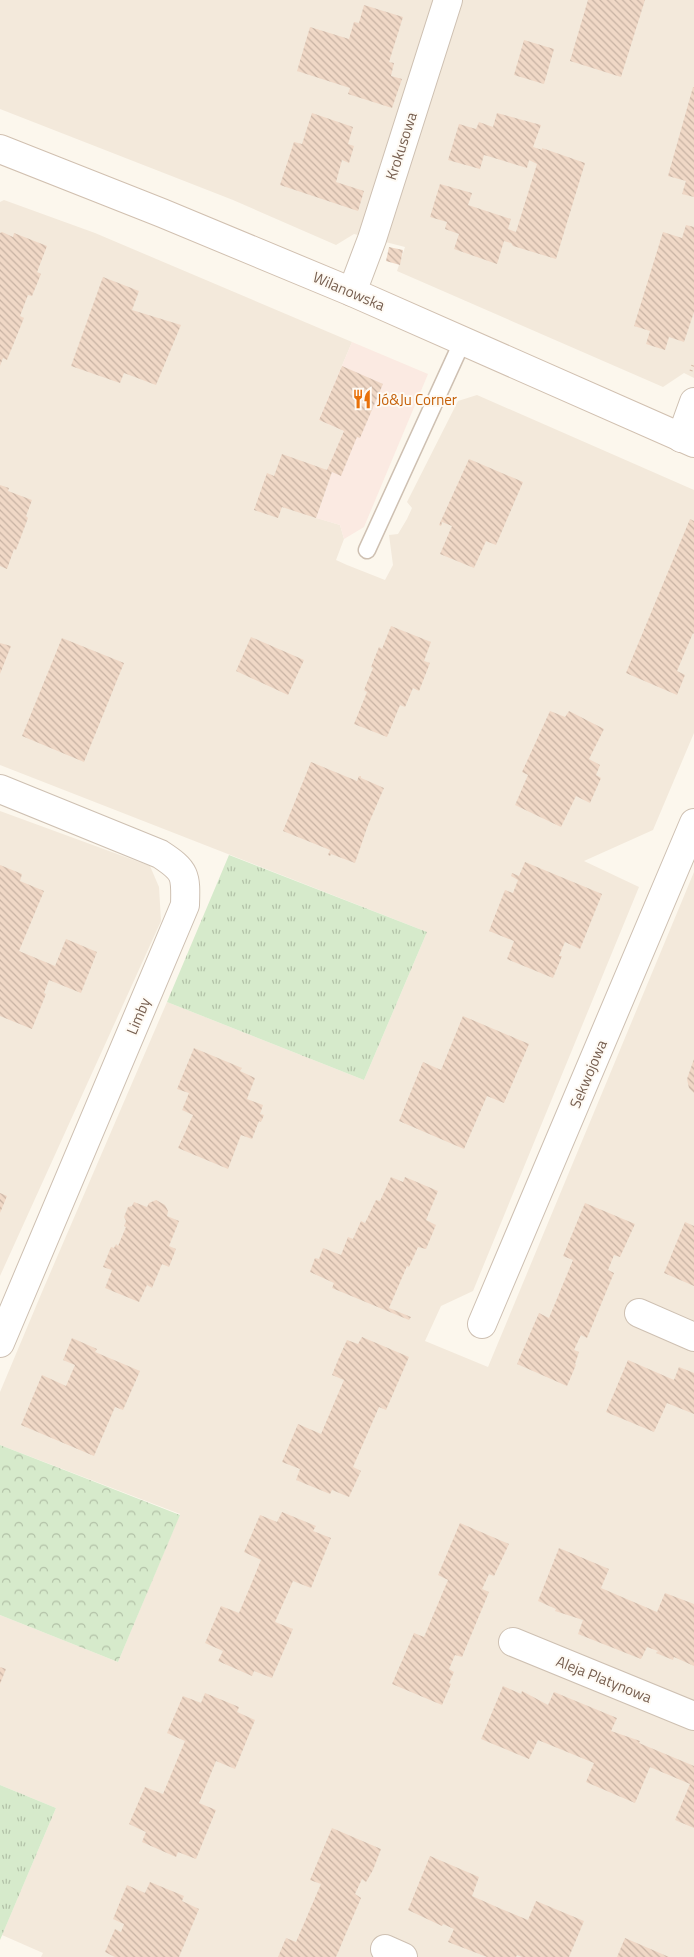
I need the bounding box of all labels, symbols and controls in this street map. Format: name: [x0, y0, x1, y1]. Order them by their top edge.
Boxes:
street label: Krokusowa: [379, 109, 423, 183]
street label: Wilanowska: [309, 265, 389, 317]
restaurant icon: Jó&Ju Corner: [351, 388, 373, 410]
place label: Jó&Ju Corner: [377, 388, 457, 411]
street label: Limby: [120, 994, 156, 1038]
street label: Sekwojowa: [563, 1036, 613, 1112]
street label: Aleja Platynowa: [553, 1649, 656, 1709]

